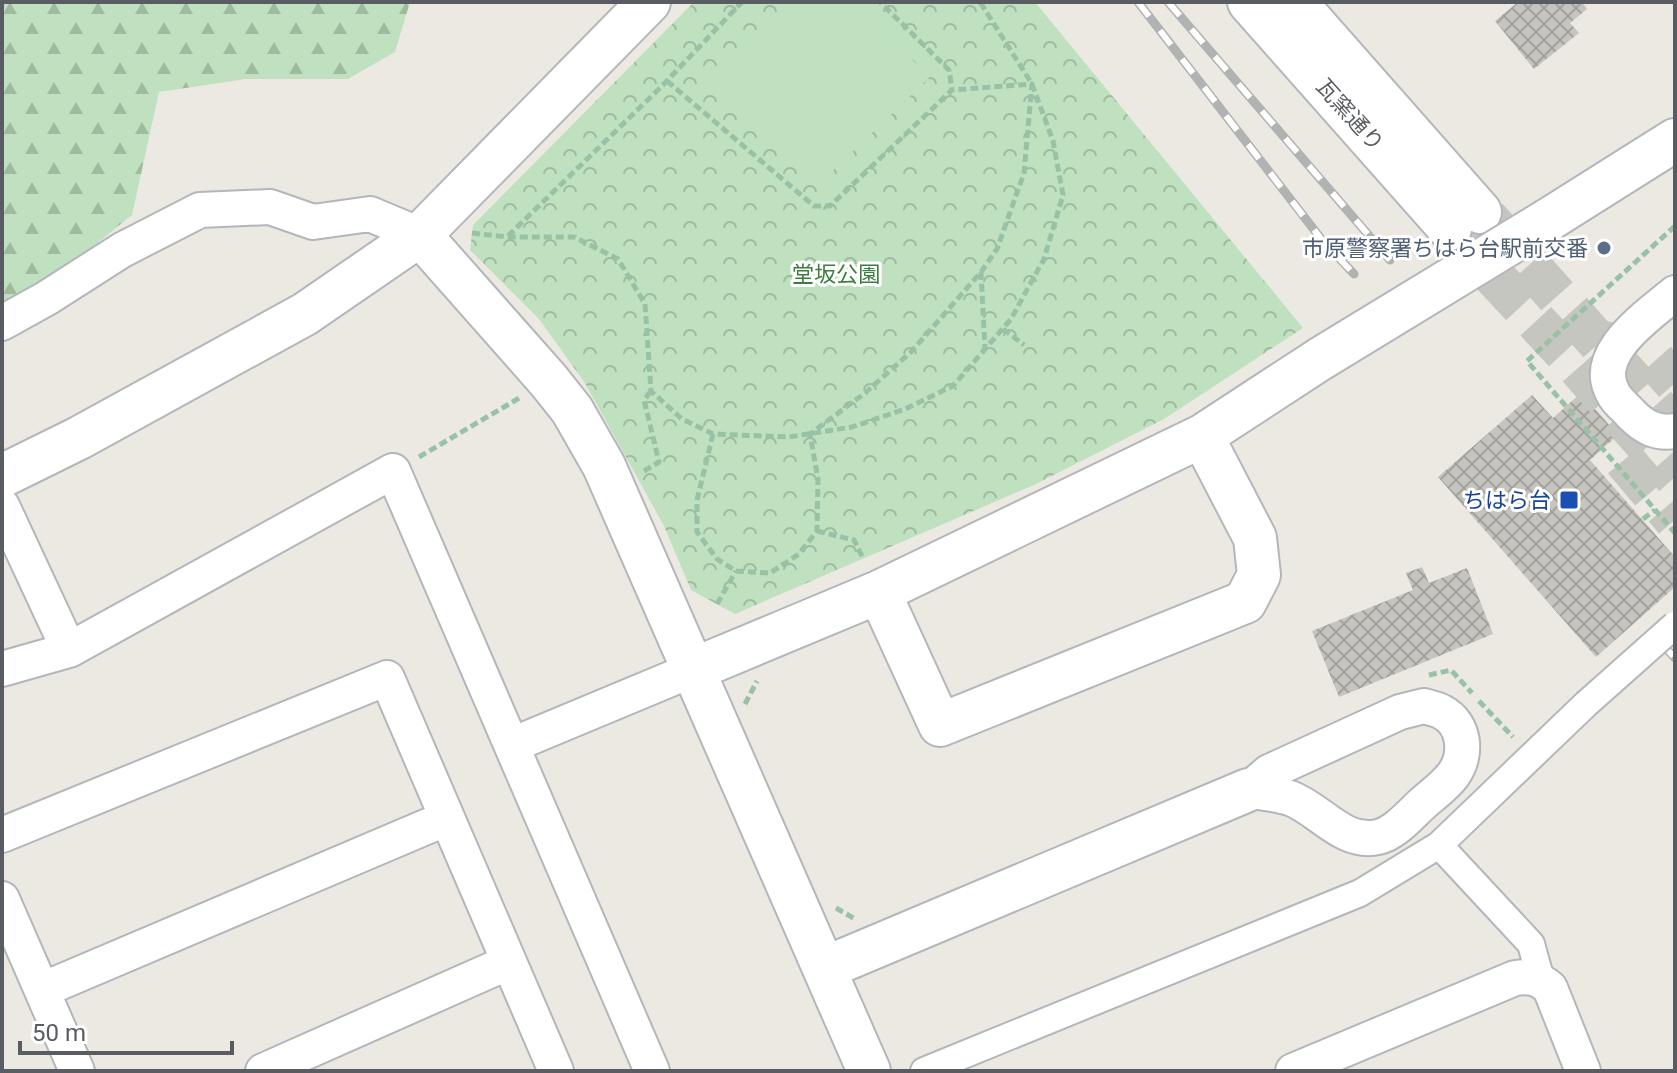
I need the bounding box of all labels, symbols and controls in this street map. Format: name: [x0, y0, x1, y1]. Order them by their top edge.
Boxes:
street label: 瓦窯通り: [1311, 74, 1389, 156]
place label: 市原警察署ちはら台駅前交番: [1302, 236, 1588, 261]
marker: 市原警察署ちはら台駅前交番: [1595, 239, 1613, 257]
park label: 堂坂公園: [792, 262, 880, 287]
place label: ちはら台: [1463, 488, 1551, 513]
marker: ちはら台: [1558, 489, 1580, 511]
scale bar: [20, 1005, 232, 1055]
text: 50 m: [32, 1019, 86, 1047]

